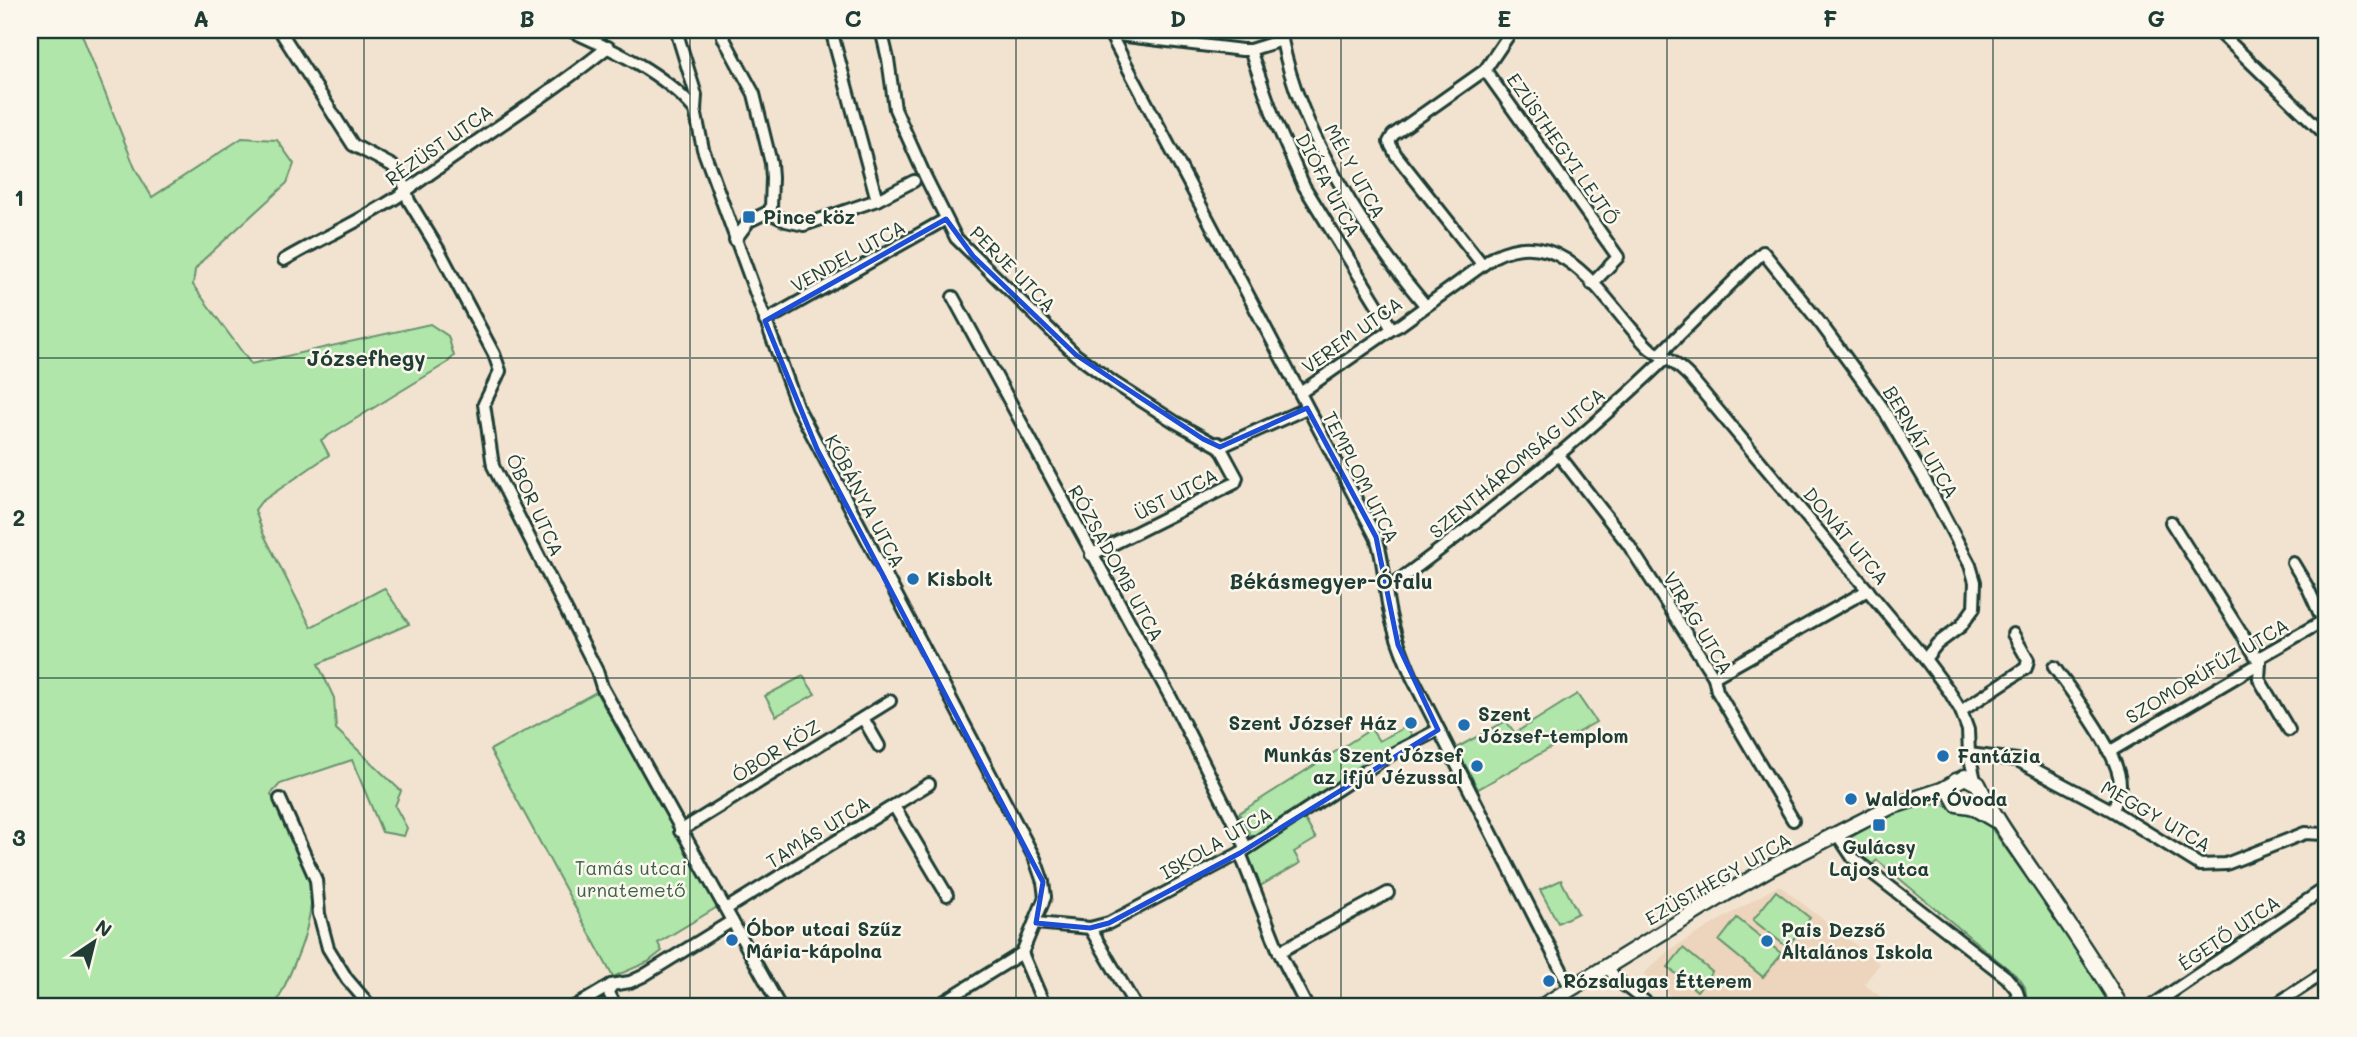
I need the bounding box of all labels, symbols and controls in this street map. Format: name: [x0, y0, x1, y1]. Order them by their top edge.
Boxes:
text: A: [193, 3, 209, 33]
text: B: [519, 3, 535, 33]
text: C: [844, 3, 862, 33]
text: D: [1170, 3, 1186, 33]
text: E: [1497, 3, 1511, 33]
text: F: [1823, 3, 1837, 33]
text: G: [2147, 3, 2165, 33]
street label: EZÜSTHEGYI LEJTŐ: [1502, 68, 1625, 230]
street label: RÉZÜST UTCA: [380, 98, 497, 191]
street label: MÉLY UTCA: [1319, 119, 1392, 223]
street label: DIÓFA UTCA: [1291, 129, 1366, 241]
text: 1: [14, 182, 24, 212]
place label: Pince köz: [763, 204, 856, 229]
marker: Pince köz: [741, 209, 757, 225]
street label: VENDEL UTCA: [786, 214, 909, 297]
street label: PERJE UTCA: [965, 220, 1062, 317]
street label: VEREM UTCA: [1296, 291, 1407, 378]
district label: Józsefhegy: [306, 344, 426, 372]
street label: BERNÁT UTCA: [1878, 381, 1965, 503]
street label: SZENTHÁROMSÁG UTCA: [1424, 382, 1610, 544]
street label: TEMPLOM UTCA: [1318, 407, 1405, 547]
street label: KŐBÁNYA UTCA: [820, 430, 911, 572]
street label: ÓBOR UTCA: [501, 450, 570, 560]
street label: ÜST UTCA: [1130, 462, 1222, 525]
street label: RÓZSADOMB UTCA: [1063, 480, 1170, 645]
street label: DONÁT UTCA: [1798, 482, 1895, 590]
text: 2: [13, 502, 25, 532]
place label: Kisbolt: [927, 566, 993, 591]
district label: Békásmegyer-Ófalu: [1229, 567, 1433, 595]
street label: VIRÁG UTCA: [1658, 567, 1739, 679]
marker: Kisbolt: [905, 571, 921, 587]
street label: SZOMORÚFŰZ UTCA: [2121, 612, 2293, 729]
place label: Szent József-templom: [1478, 701, 1628, 748]
place label: Szent József Ház: [1229, 710, 1397, 735]
street label: ÓBOR KÖZ: [727, 713, 825, 788]
marker: Szent József Ház: [1403, 715, 1419, 731]
marker: Szent József-templom: [1456, 717, 1472, 733]
place label: Munkás Szent József az ifjú Jézussal: [1264, 742, 1464, 789]
place label: Fantázia: [1957, 743, 2041, 768]
marker: Fantázia: [1935, 748, 1951, 764]
marker: Munkás Szent József az ifjú Jézussal: [1469, 758, 1485, 774]
street label: MEGGY UTCA: [2097, 774, 2216, 857]
place label: Waldorf Óvoda: [1865, 786, 2007, 811]
street label: TAMÁS UTCA: [761, 790, 874, 873]
marker: Waldorf Óvoda: [1843, 791, 1859, 807]
street label: ISKOLA UTCA: [1155, 801, 1276, 885]
marker: Gulácsy Lajos utca: [1871, 817, 1887, 833]
text: 3: [12, 822, 26, 852]
street label: EZÜSTHEGY UTCA: [1640, 827, 1795, 931]
place label: Gulácsy Lajos utca: [1829, 834, 1929, 881]
park label: Tamás utcai urnatemető: [575, 855, 687, 902]
street label: ÉGETŐ UTCA: [2173, 889, 2284, 976]
north arrow: [60, 908, 130, 978]
text: N: [91, 913, 117, 942]
place label: Óbor utcai Szűz Mária-kápolna: [746, 916, 902, 963]
place label: Pais Dezső Általános Iskola: [1781, 917, 1933, 964]
marker: Óbor utcai Szűz Mária-kápolna: [724, 932, 740, 948]
marker: Pais Dezső Általános Iskola: [1759, 933, 1775, 949]
place label: Rózsalugas Étterem: [1563, 968, 1752, 993]
marker: Rózsalugas Étterem: [1541, 973, 1557, 989]

